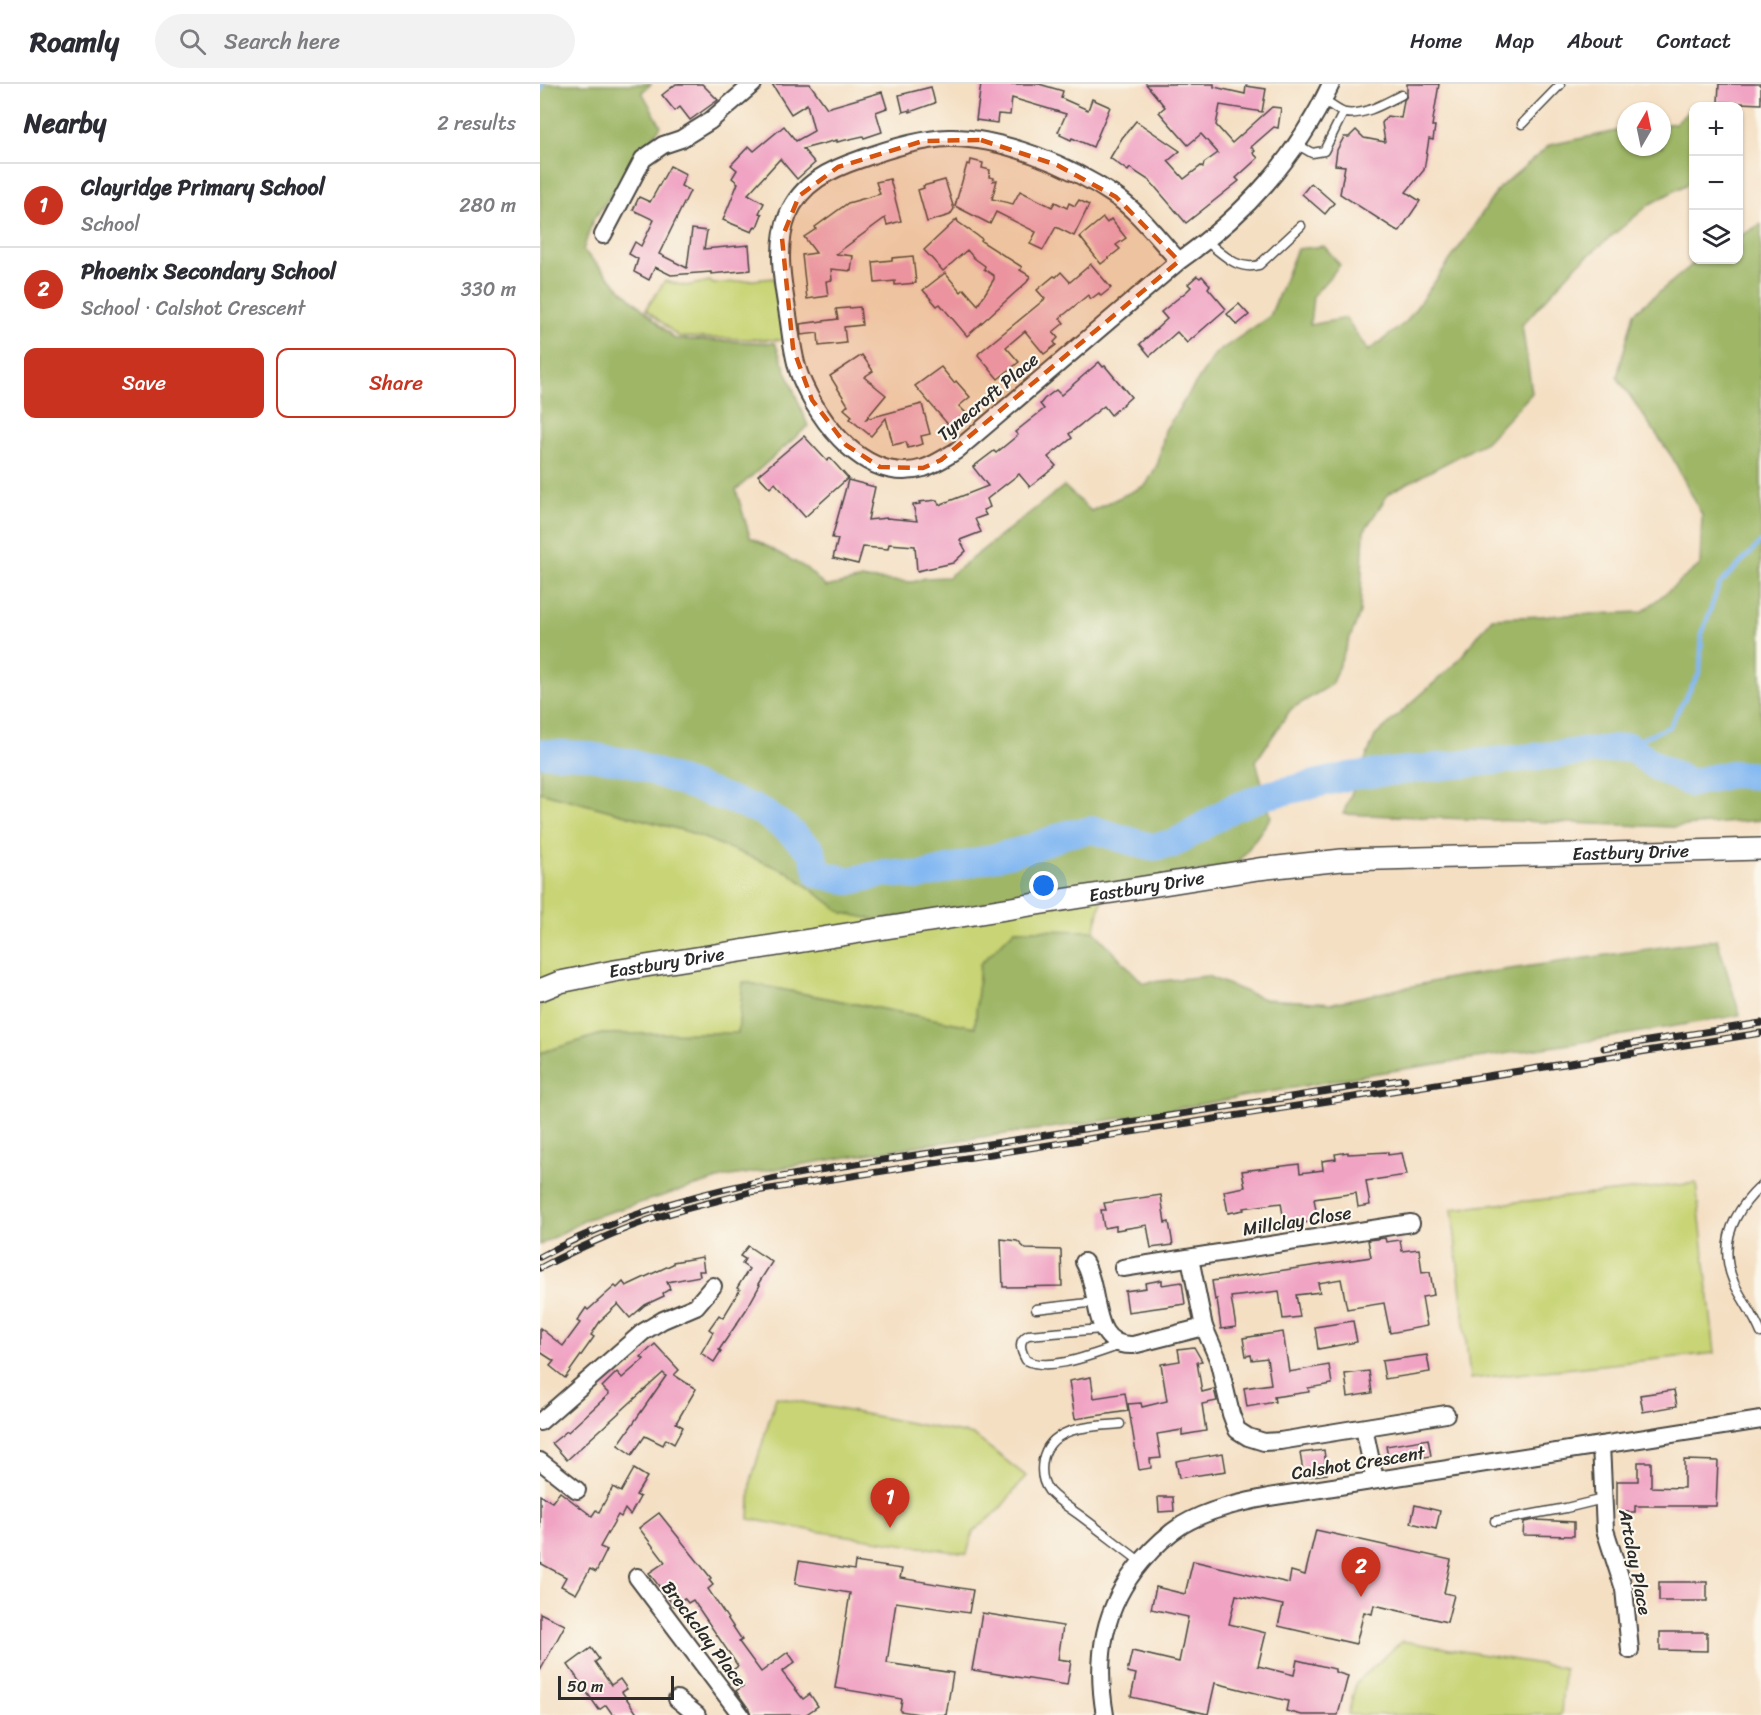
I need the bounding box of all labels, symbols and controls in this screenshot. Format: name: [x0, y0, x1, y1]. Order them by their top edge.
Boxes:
search box: [155, 14, 575, 68]
text: Roamly: [30, 17, 119, 66]
text: Search here: [224, 22, 340, 61]
text: Home: [1410, 22, 1462, 60]
text: Map: [1495, 22, 1534, 60]
text: About: [1567, 22, 1624, 60]
text: Contact: [1657, 22, 1731, 60]
icon: search: [176, 25, 209, 58]
text: Nearby: [24, 100, 106, 146]
north arrow: [1617, 102, 1671, 156]
map controls: [1689, 102, 1743, 264]
button: +: [1689, 102, 1743, 156]
text: 2 results: [437, 106, 516, 141]
button: −: [1689, 156, 1743, 210]
text: Clayridge Primary School: [81, 168, 325, 207]
text: 1: [39, 188, 48, 223]
text: 280 m: [459, 188, 516, 223]
text: School: [81, 207, 140, 242]
button: layers: [1689, 210, 1743, 264]
text: Phoenix Secondary School: [81, 252, 336, 291]
text: 2: [38, 272, 49, 307]
text: 330 m: [461, 272, 516, 307]
text: School · Calshot Crescent: [81, 291, 305, 326]
street label: Tynecroft Place: [930, 344, 1046, 450]
button: Save: [24, 348, 264, 418]
button: Share: [276, 348, 516, 418]
street label: Eastbury Drive: [1572, 835, 1689, 870]
street label: Eastbury Drive: [1087, 862, 1207, 912]
your location: [1029, 871, 1058, 900]
street label: Eastbury Drive: [607, 938, 727, 988]
street label: Millclay Close: [1240, 1197, 1354, 1245]
street label: Calshot Crescent: [1289, 1437, 1428, 1489]
pin: 1: [870, 1478, 910, 1528]
street label: Artclay Place: [1609, 1505, 1661, 1618]
pin: 2: [1342, 1548, 1380, 1597]
street label: Brockclay Place: [653, 1574, 755, 1694]
text: 50 m: [567, 1672, 603, 1701]
scale bar: [558, 1673, 674, 1700]

